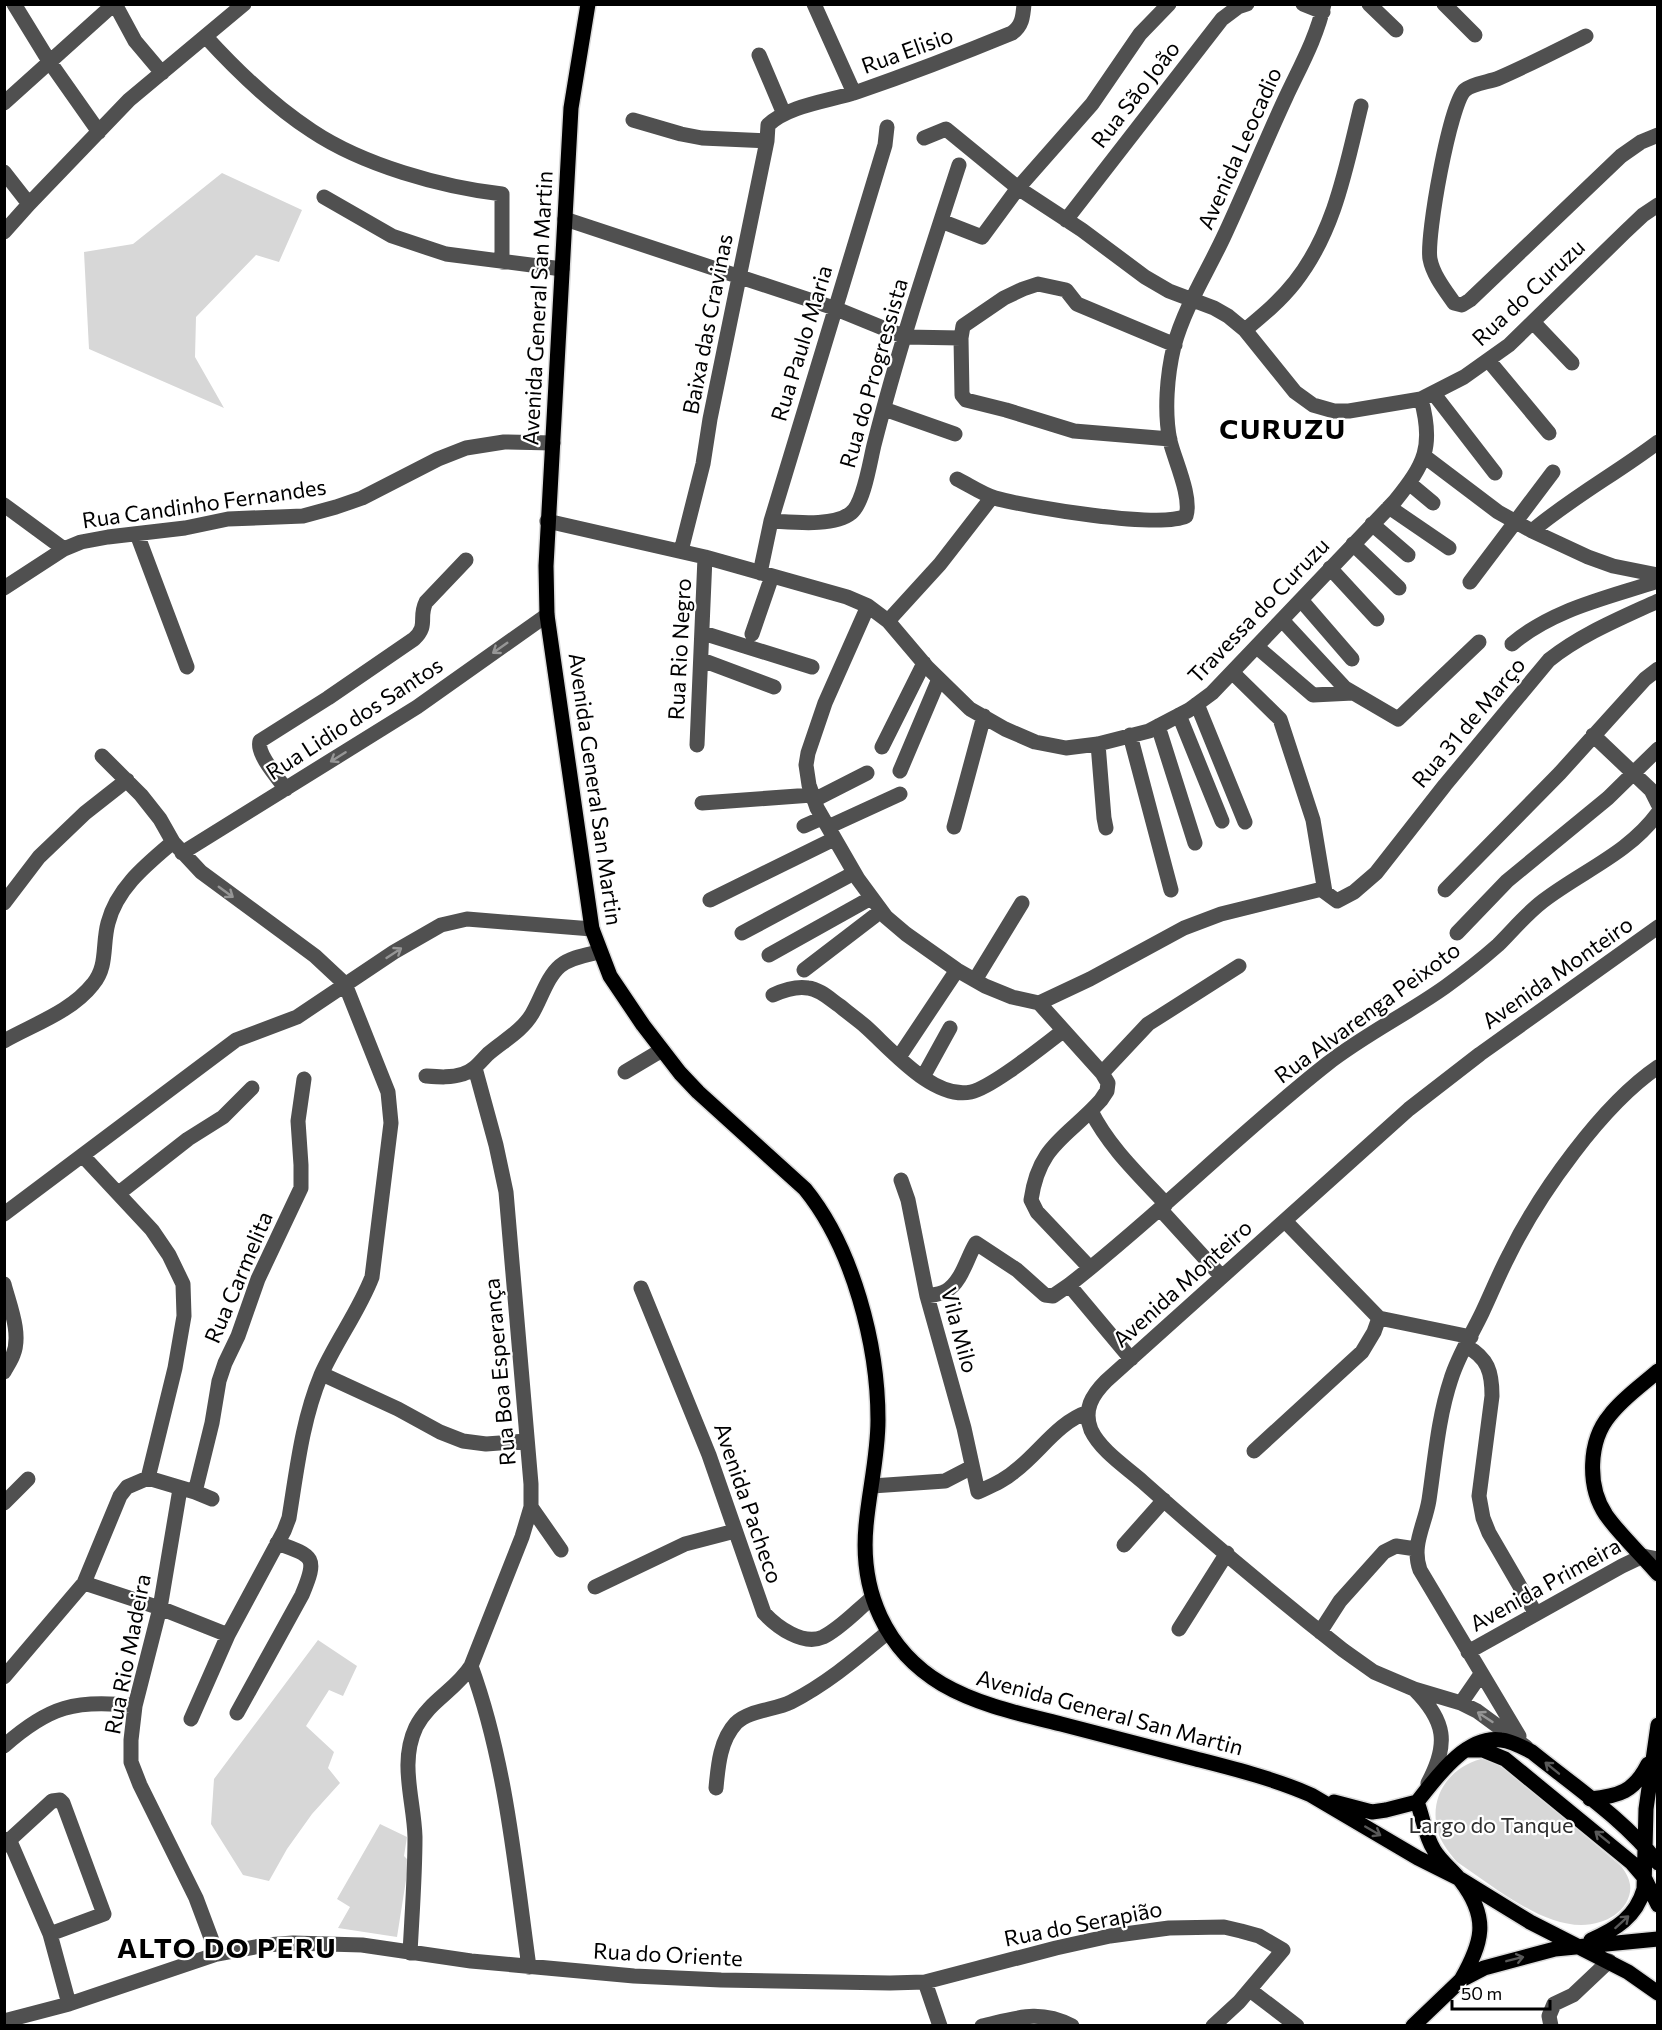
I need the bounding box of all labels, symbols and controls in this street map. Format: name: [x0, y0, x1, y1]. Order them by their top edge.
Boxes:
street label: Rua Elisio: [857, 21, 957, 79]
street label: Rua São João: [1085, 35, 1185, 153]
street label: Avenida Leocadio: [1191, 63, 1287, 233]
street label: Avenida General San Martin: [516, 170, 558, 446]
street label: Baixa das Cravinas: [676, 232, 738, 416]
street label: Rua do Curuzu: [1466, 233, 1590, 351]
street label: Rua Paulo Maria: [764, 262, 838, 424]
street label: Rua do Progressista: [833, 275, 913, 471]
district label: CURUZU: [1219, 411, 1347, 445]
street label: Rua Candinho Fernandes: [80, 472, 328, 534]
street label: Travessa do Curuzu: [1182, 532, 1334, 688]
street label: Rua Rio Negro: [662, 577, 696, 721]
one-way arrow: [492, 642, 508, 654]
street label: Rua Lidio dos Santos: [261, 651, 447, 785]
street label: Avenida General San Martin: [563, 651, 629, 927]
street label: Rua 31 de Março: [1406, 651, 1530, 793]
one-way arrow: [329, 750, 346, 763]
one-way arrow: [217, 886, 233, 898]
street label: Avenida Monteiro: [1476, 910, 1638, 1034]
street label: Rua Alvarenga Peixoto: [1269, 936, 1465, 1088]
one-way arrow: [385, 946, 402, 958]
street label: Rua Carmelita: [198, 1207, 278, 1347]
street label: Avenida Monteiro: [1107, 1213, 1257, 1353]
street label: Rua Boa Esperança: [477, 1277, 521, 1467]
street label: Vila Milo: [936, 1284, 984, 1376]
street label: Avenida Pacheco: [709, 1419, 789, 1587]
street label: Avenida Primeira: [1465, 1531, 1625, 1637]
street label: Rua Rio Madeira: [98, 1572, 156, 1736]
street label: Avenida General San Martin: [974, 1663, 1246, 1761]
one-way arrow: [1477, 1710, 1494, 1723]
one-way arrow: [1545, 1761, 1560, 1775]
park label: Largo do Tanque: [1408, 1811, 1574, 1838]
one-way arrow: [1364, 1825, 1381, 1837]
one-way arrow: [1595, 1830, 1610, 1844]
street label: Rua do Serapião: [1002, 1894, 1164, 1952]
one-way arrow: [1615, 1915, 1630, 1929]
district label: ALTO DO PERU: [117, 1930, 337, 1964]
street label: Rua do Oriente: [593, 1937, 743, 1971]
one-way arrow: [1505, 1952, 1524, 1964]
scale bar: [1452, 1973, 1550, 2011]
text: 50 m: [1461, 1982, 1502, 2004]

